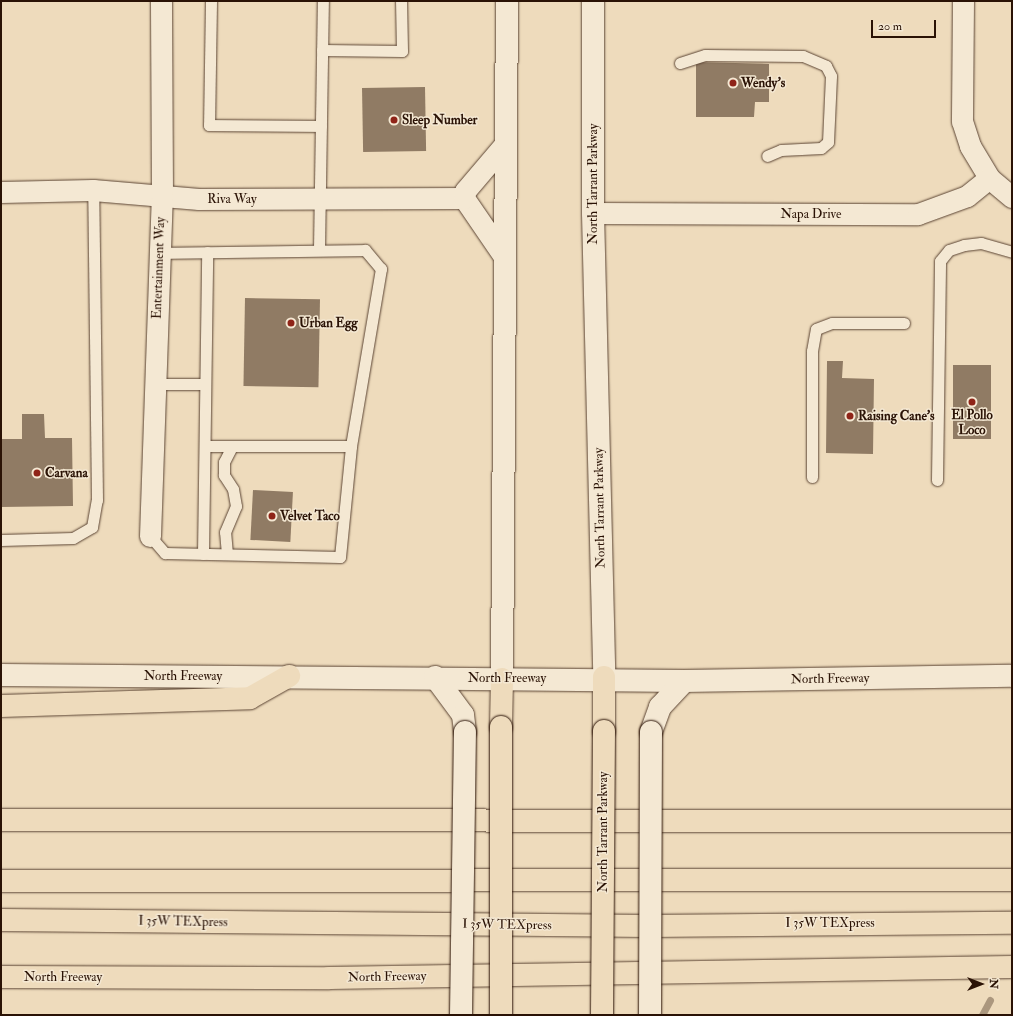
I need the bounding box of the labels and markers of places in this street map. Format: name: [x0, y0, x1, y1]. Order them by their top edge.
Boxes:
place label: Wendy's: [741, 75, 785, 91]
marker: Wendy's: [728, 78, 738, 88]
place label: Sleep Number: [402, 112, 477, 128]
marker: Sleep Number: [389, 115, 399, 125]
place label: Urban Egg: [299, 315, 358, 331]
marker: Urban Egg: [286, 318, 296, 328]
marker: El Pollo Loco: [967, 397, 977, 407]
place label: Raising Cane's: [858, 408, 934, 424]
place label: El Pollo Loco: [951, 408, 993, 439]
marker: Raising Cane's: [845, 411, 855, 421]
place label: Carvana: [45, 465, 88, 481]
marker: Carvana: [32, 468, 42, 478]
place label: Velvet Taco: [280, 508, 340, 524]
marker: Velvet Taco: [267, 511, 277, 521]

